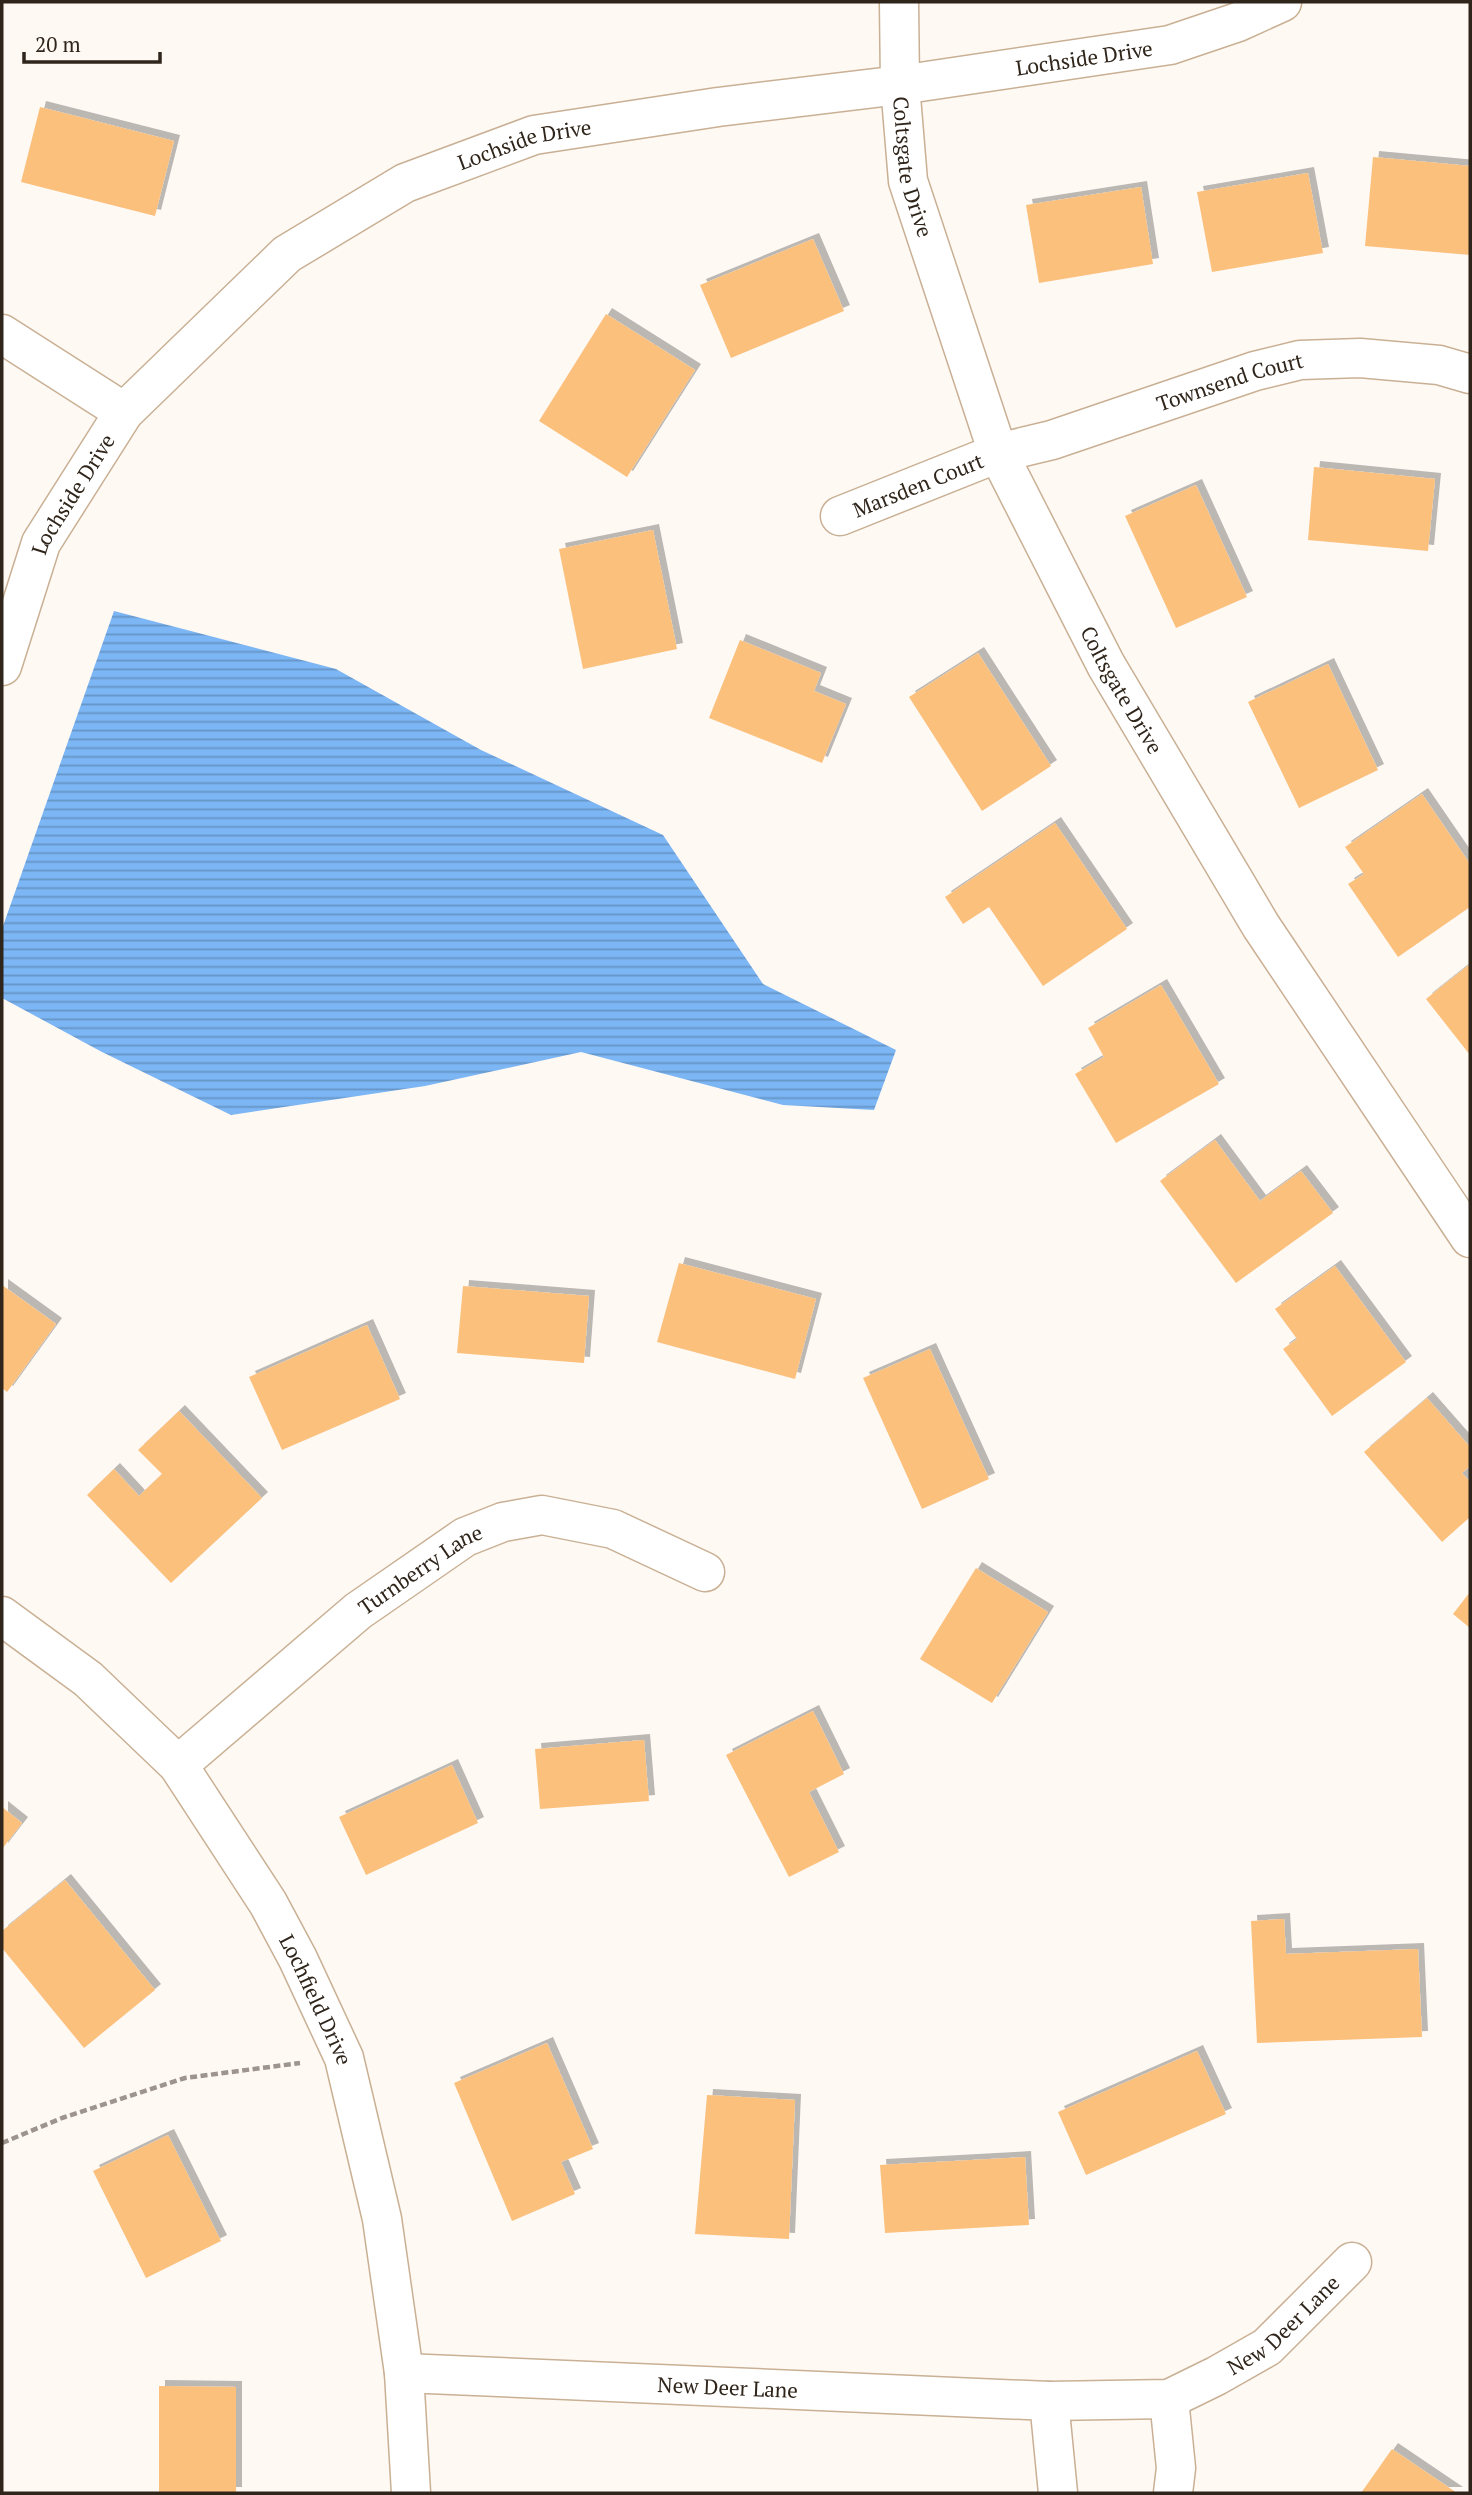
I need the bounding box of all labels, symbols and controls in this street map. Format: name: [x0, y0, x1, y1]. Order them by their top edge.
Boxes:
scale bar: [24, 21, 161, 65]
text: 20 m: [35, 30, 81, 58]
street label: Lochside Drive: [1014, 34, 1154, 82]
street label: Coltsgate Drive: [887, 95, 940, 241]
street label: Lochside Drive: [454, 112, 593, 176]
street label: Townsend Court: [1153, 346, 1306, 417]
street label: Lochside Drive: [24, 428, 121, 558]
street label: Marsden Court: [849, 446, 988, 524]
street label: Coltsgate Drive: [1074, 621, 1170, 759]
street label: Turnberry Lane: [352, 1518, 486, 1621]
street label: Lochfield Drive: [273, 1929, 359, 2067]
street label: New Deer Lane: [1222, 2269, 1345, 2381]
street label: New Deer Lane: [657, 2370, 799, 2404]

